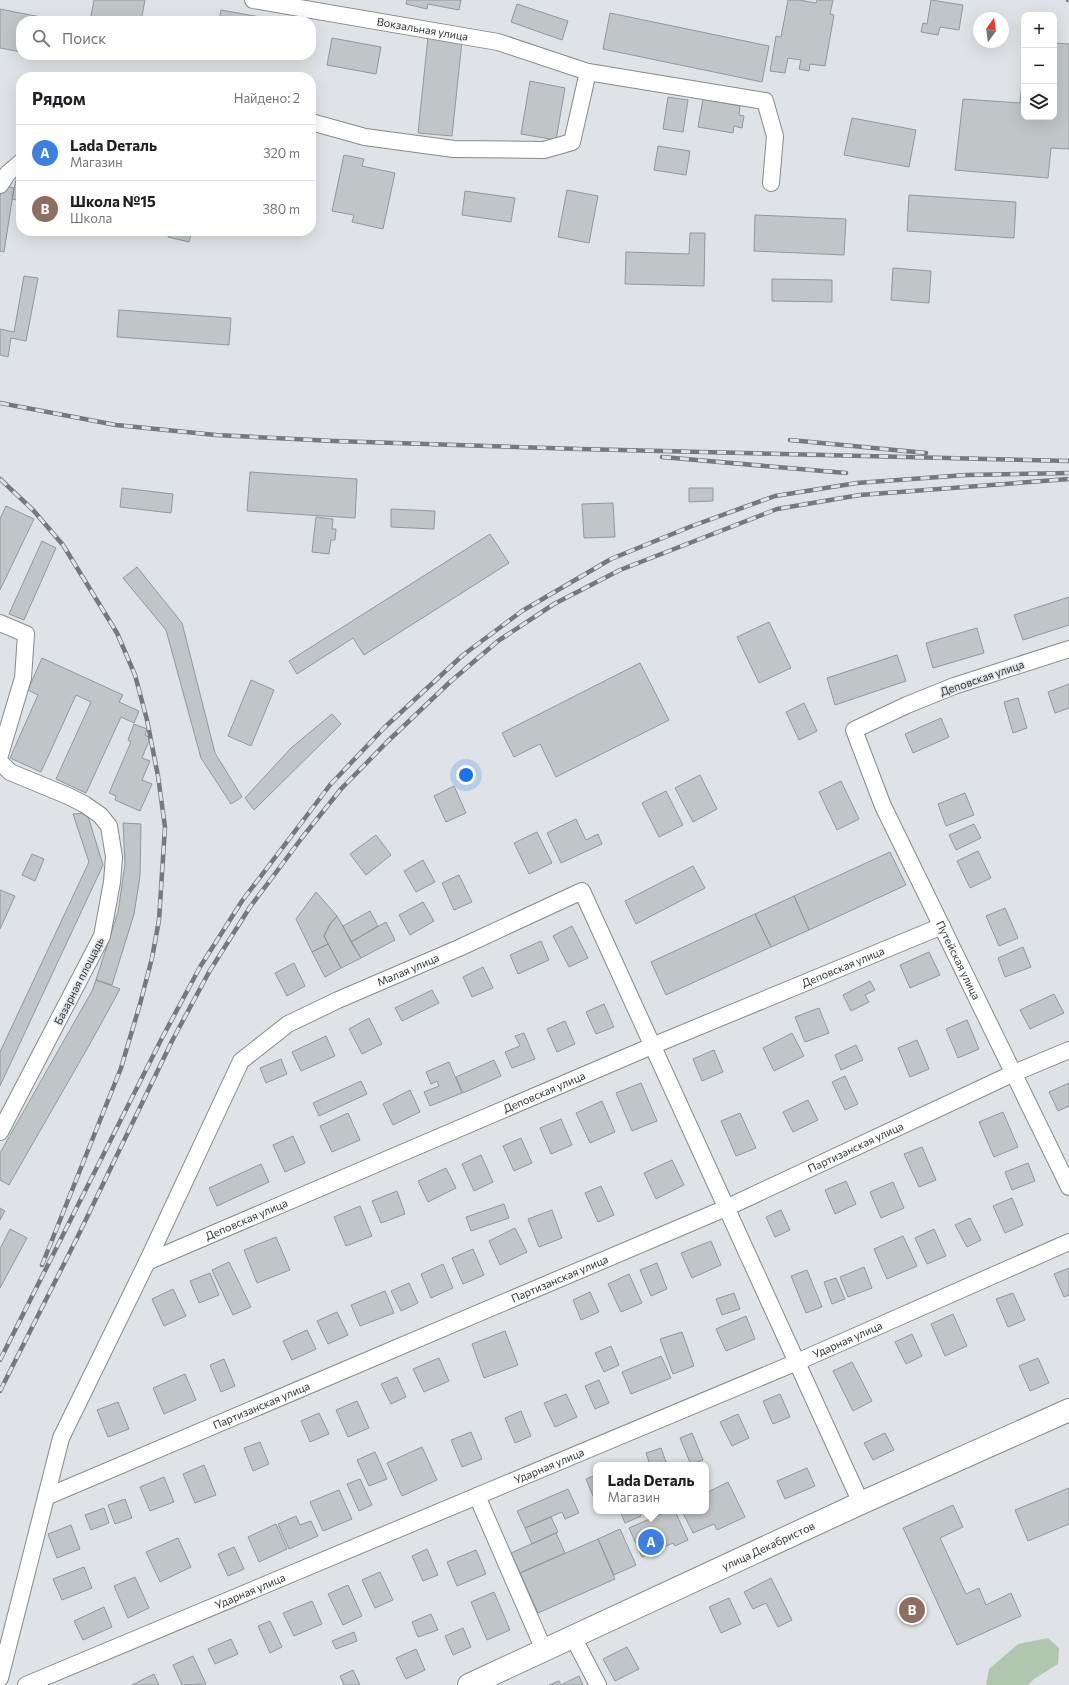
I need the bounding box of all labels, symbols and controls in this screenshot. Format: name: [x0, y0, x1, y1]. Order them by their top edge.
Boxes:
north arrow: [973, 12, 1009, 48]
map controls: [1021, 12, 1057, 120]
button: +: [1021, 12, 1057, 48]
street label: Вокзальная улица: [376, 14, 469, 43]
search box: [16, 16, 316, 60]
icon: search: [30, 27, 52, 49]
text: Поиск: [62, 29, 106, 47]
button: −: [1021, 48, 1057, 84]
button: layers: [1021, 84, 1057, 120]
text: Рядом: [32, 88, 86, 109]
text: Найдено: 2: [234, 90, 300, 106]
text: Lada Dеталь: [70, 136, 157, 154]
text: A: [40, 145, 50, 161]
text: 320 m: [263, 145, 300, 161]
text: Магазин: [70, 154, 123, 170]
text: Школа №15: [70, 192, 156, 210]
text: B: [41, 201, 49, 217]
text: 380 m: [262, 201, 300, 217]
text: Школа: [70, 210, 112, 226]
street label: Деповская улица: [938, 657, 1026, 698]
your location: [456, 765, 476, 785]
street label: Путейская улица: [934, 918, 983, 1002]
street label: Базарная площадь: [51, 935, 106, 1027]
street label: Деповская улица: [800, 944, 886, 989]
street label: Малая улица: [375, 950, 441, 988]
street label: Деповская улица: [501, 1068, 587, 1115]
street label: Партизанская улица: [805, 1119, 905, 1175]
street label: Деповская улица: [203, 1196, 289, 1242]
street label: Партизанская улица: [509, 1252, 610, 1305]
street label: Ударная улица: [810, 1318, 884, 1360]
street label: Партизанская улица: [211, 1379, 312, 1431]
street label: Ударная улица: [512, 1445, 586, 1486]
popup: [593, 1462, 709, 1514]
text: Lada Dеталь: [607, 1471, 695, 1489]
text: Магазин: [607, 1489, 660, 1505]
street label: улица Декабристов: [720, 1518, 817, 1573]
pin: A: [638, 1527, 664, 1557]
street label: Ударная улица: [213, 1570, 287, 1611]
pin: B: [899, 1595, 925, 1625]

